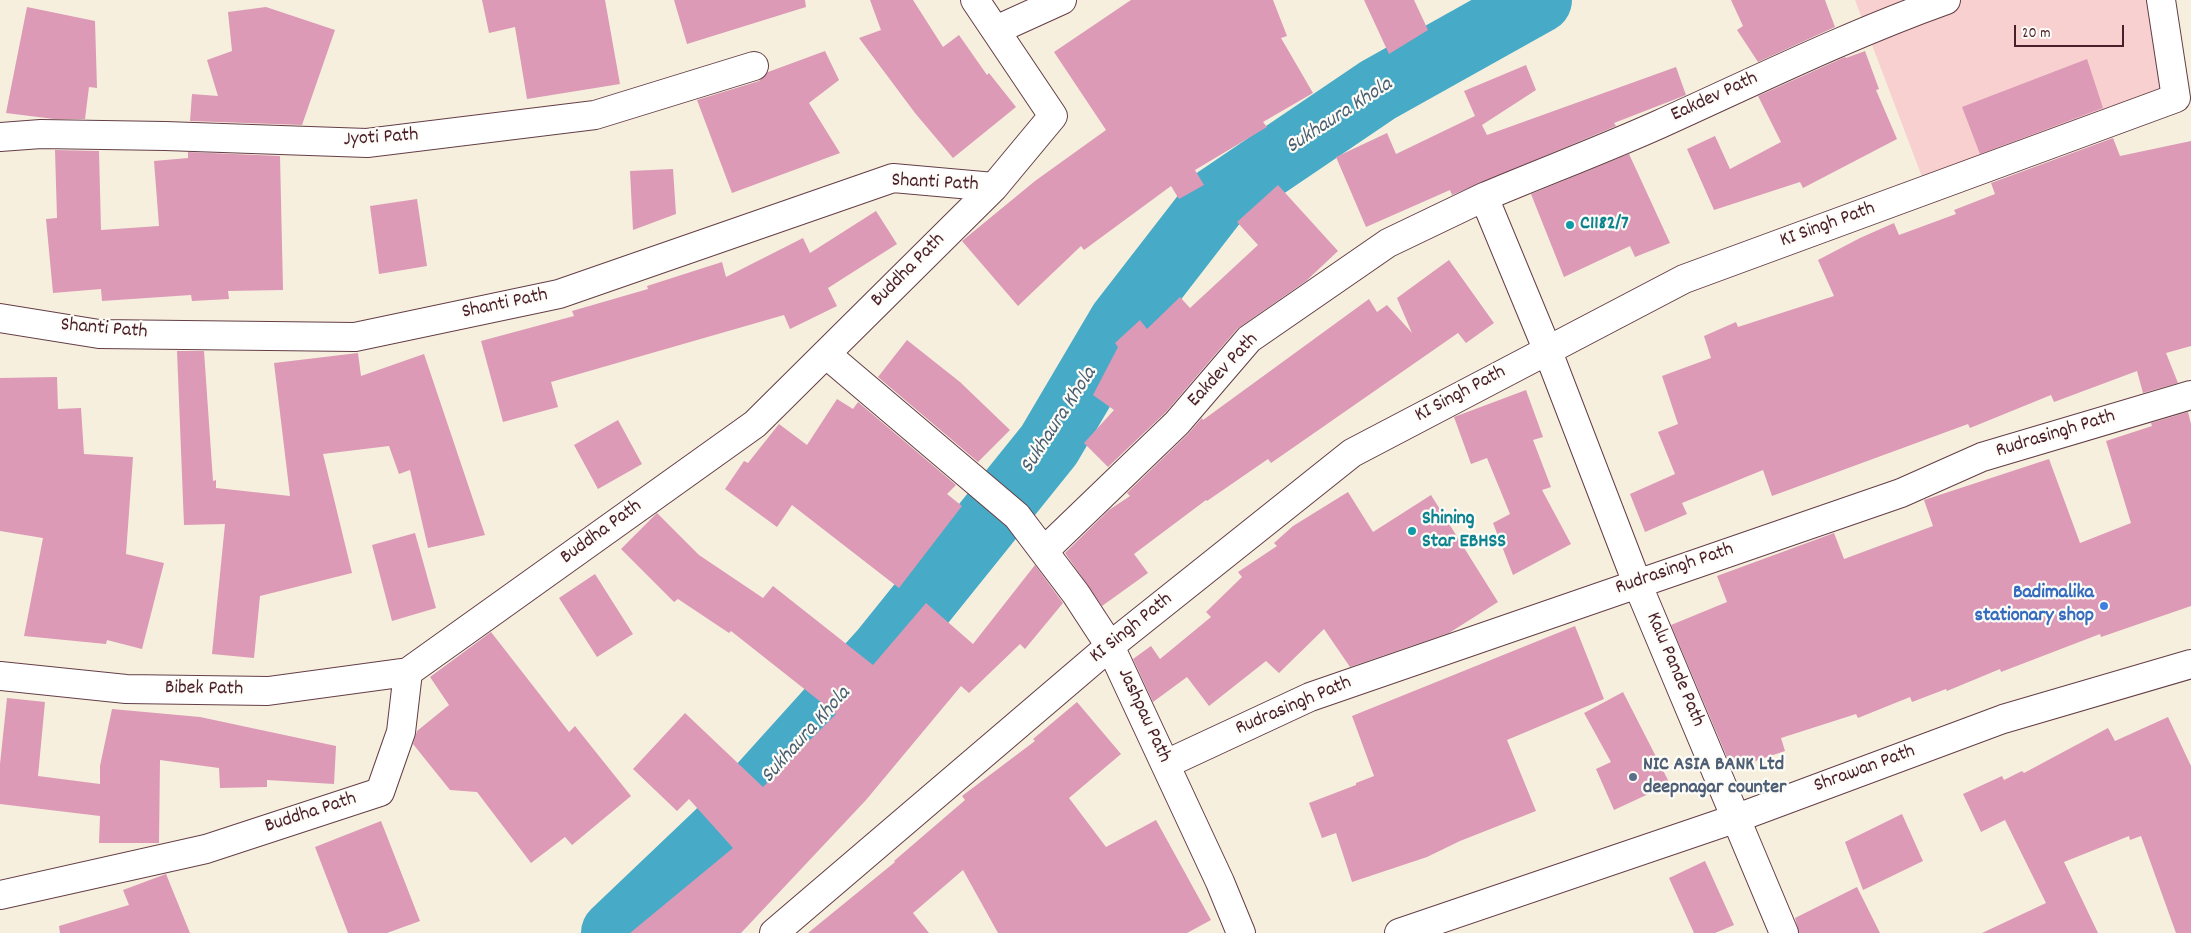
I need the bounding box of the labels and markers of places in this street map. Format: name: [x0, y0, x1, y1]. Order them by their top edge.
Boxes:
place label: C1182/7: [1580, 213, 1629, 237]
marker: C1182/7: [1564, 219, 1576, 231]
place label: Shining Star EBHSS: [1422, 508, 1506, 555]
marker: Shining Star EBHSS: [1406, 525, 1418, 537]
place label: Badimalika stationary shop: [1974, 582, 2094, 629]
marker: Badimalika stationary shop: [2098, 600, 2110, 612]
place label: NIC ASIA BANK Ltd deepnagar counter: [1643, 754, 1786, 801]
marker: NIC ASIA BANK Ltd deepnagar counter: [1627, 771, 1639, 783]

